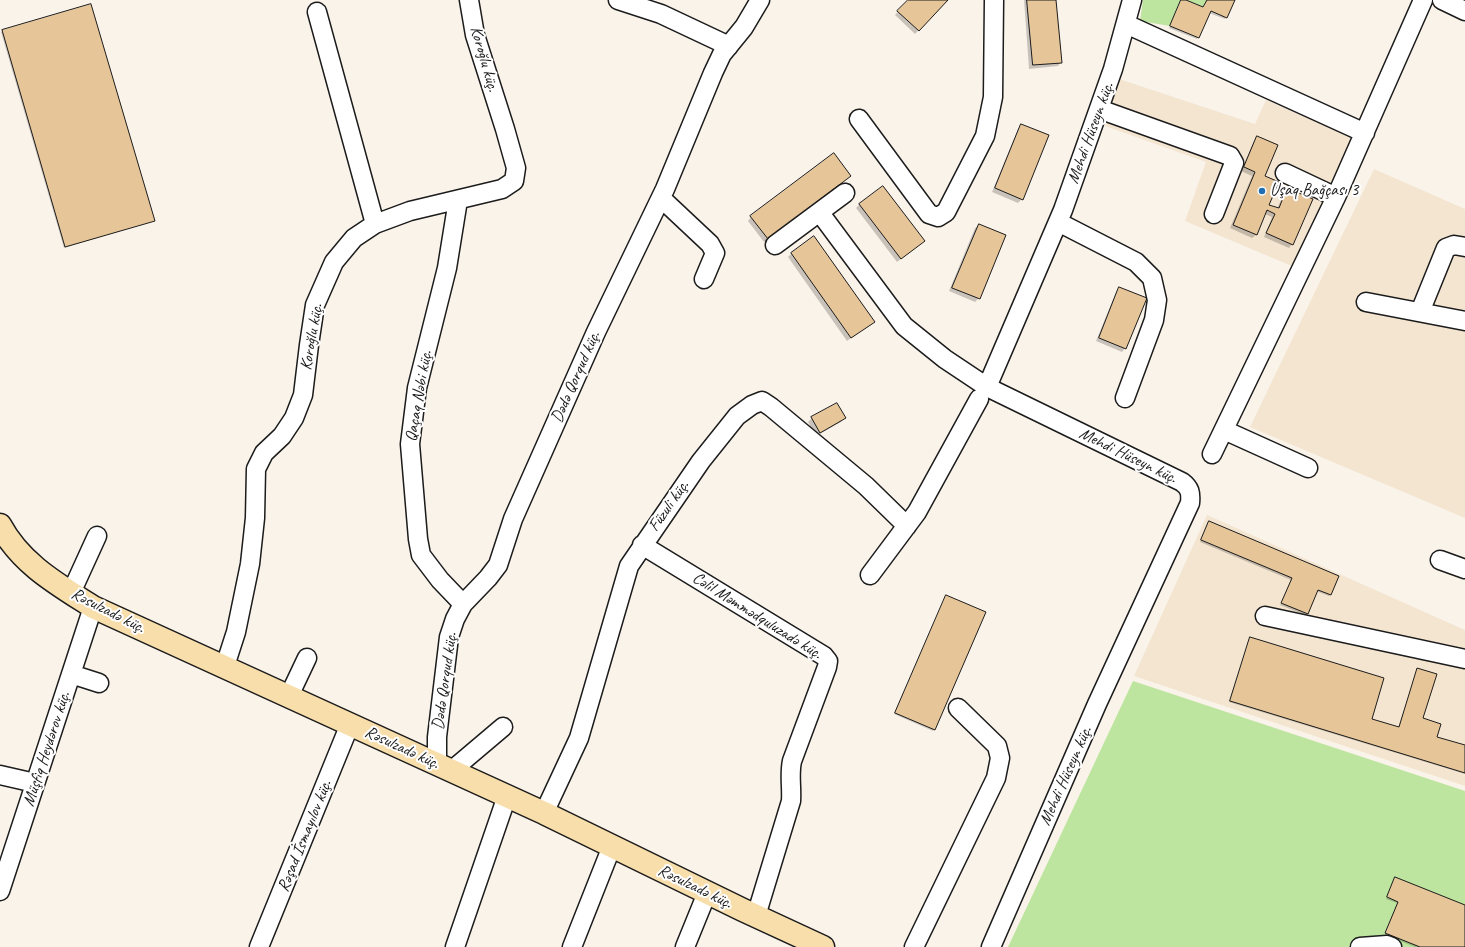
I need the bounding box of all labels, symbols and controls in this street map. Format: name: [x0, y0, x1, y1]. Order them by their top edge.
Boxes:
street label: Koroğlu küç.: [465, 24, 503, 94]
street label: Mehdi Hüseyn küç.: [1063, 80, 1119, 186]
place label: Uşaq Bağçası 3: [1270, 181, 1358, 201]
marker: Uşaq Bağçası 3: [1257, 186, 1267, 196]
street label: Koroğlu küç.: [296, 302, 328, 372]
street label: Dədə Qorqud küç.: [547, 328, 605, 426]
street label: Qaçaq Nəbi küç.: [401, 349, 437, 443]
street label: Mehdi Hüseyn küç.: [1076, 424, 1180, 488]
street label: Füzuli küç.: [644, 477, 694, 535]
street label: Cəlil Məmmədquluzadə küç.: [688, 568, 826, 664]
street label: Rəsulzadə küç.: [68, 584, 148, 638]
street label: Dədə Qorqud küç.: [428, 631, 462, 731]
street label: Müşfiq Heydərov küç.: [19, 689, 75, 809]
street label: Rəsulzadə küç.: [361, 722, 443, 774]
street label: Mehdi Hüseyn küç.: [1035, 723, 1097, 829]
street label: Rəşad İsmayılov küç.: [273, 777, 337, 895]
street label: Rəsulzadə küç.: [655, 860, 735, 914]

